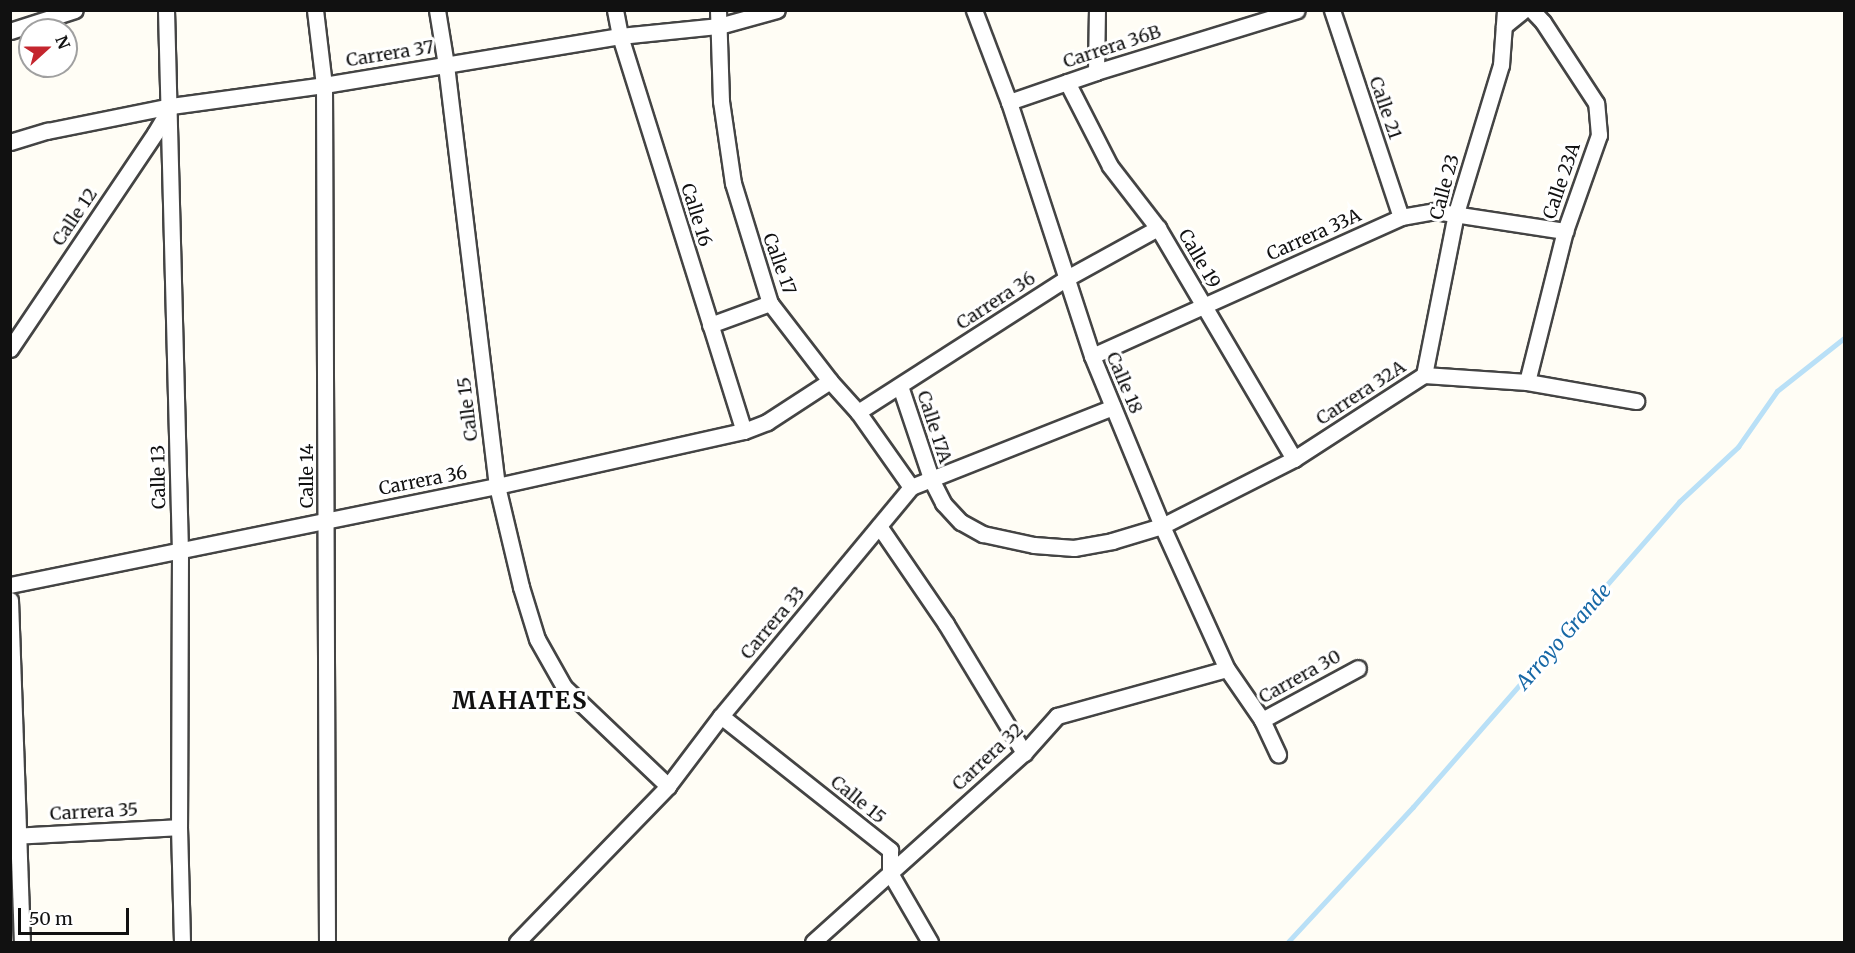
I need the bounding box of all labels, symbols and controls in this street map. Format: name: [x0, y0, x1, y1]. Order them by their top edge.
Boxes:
north arrow: [18, 18, 78, 78]
street label: Carrera 36B: [1061, 21, 1163, 73]
text: N: [51, 33, 75, 52]
street label: Carrera 37: [345, 36, 435, 72]
street label: Calle 21: [1364, 74, 1406, 142]
street label: Calle 23A: [1539, 140, 1585, 222]
street label: Calle 23: [1426, 152, 1464, 222]
street label: Calle 16: [676, 181, 716, 249]
street label: Calle 12: [48, 184, 102, 250]
street label: Carrera 33A: [1264, 205, 1364, 265]
street label: Calle 19: [1173, 226, 1225, 292]
street label: Calle 17: [758, 230, 800, 298]
street label: Carrera 36: [953, 268, 1039, 334]
street label: Calle 18: [1101, 349, 1147, 417]
street label: Carrera 32A: [1312, 356, 1410, 430]
street label: Calle 15: [453, 376, 483, 442]
street label: Calle 17A: [912, 388, 956, 466]
street label: Calle 14: [296, 444, 318, 508]
street label: Calle 13: [148, 445, 170, 509]
street label: Carrera 36: [377, 462, 469, 500]
water label: Arroyo Grande: [1511, 578, 1615, 694]
street label: Carrera 33: [736, 582, 810, 664]
street label: Carrera 30: [1255, 646, 1345, 708]
district label: MAHATES: [452, 687, 588, 715]
street label: Carrera 32: [948, 719, 1028, 795]
street label: Calle 15: [826, 771, 890, 829]
street label: Carrera 35: [49, 799, 139, 825]
scale bar: [21, 896, 132, 934]
text: 50 m: [29, 907, 73, 930]

